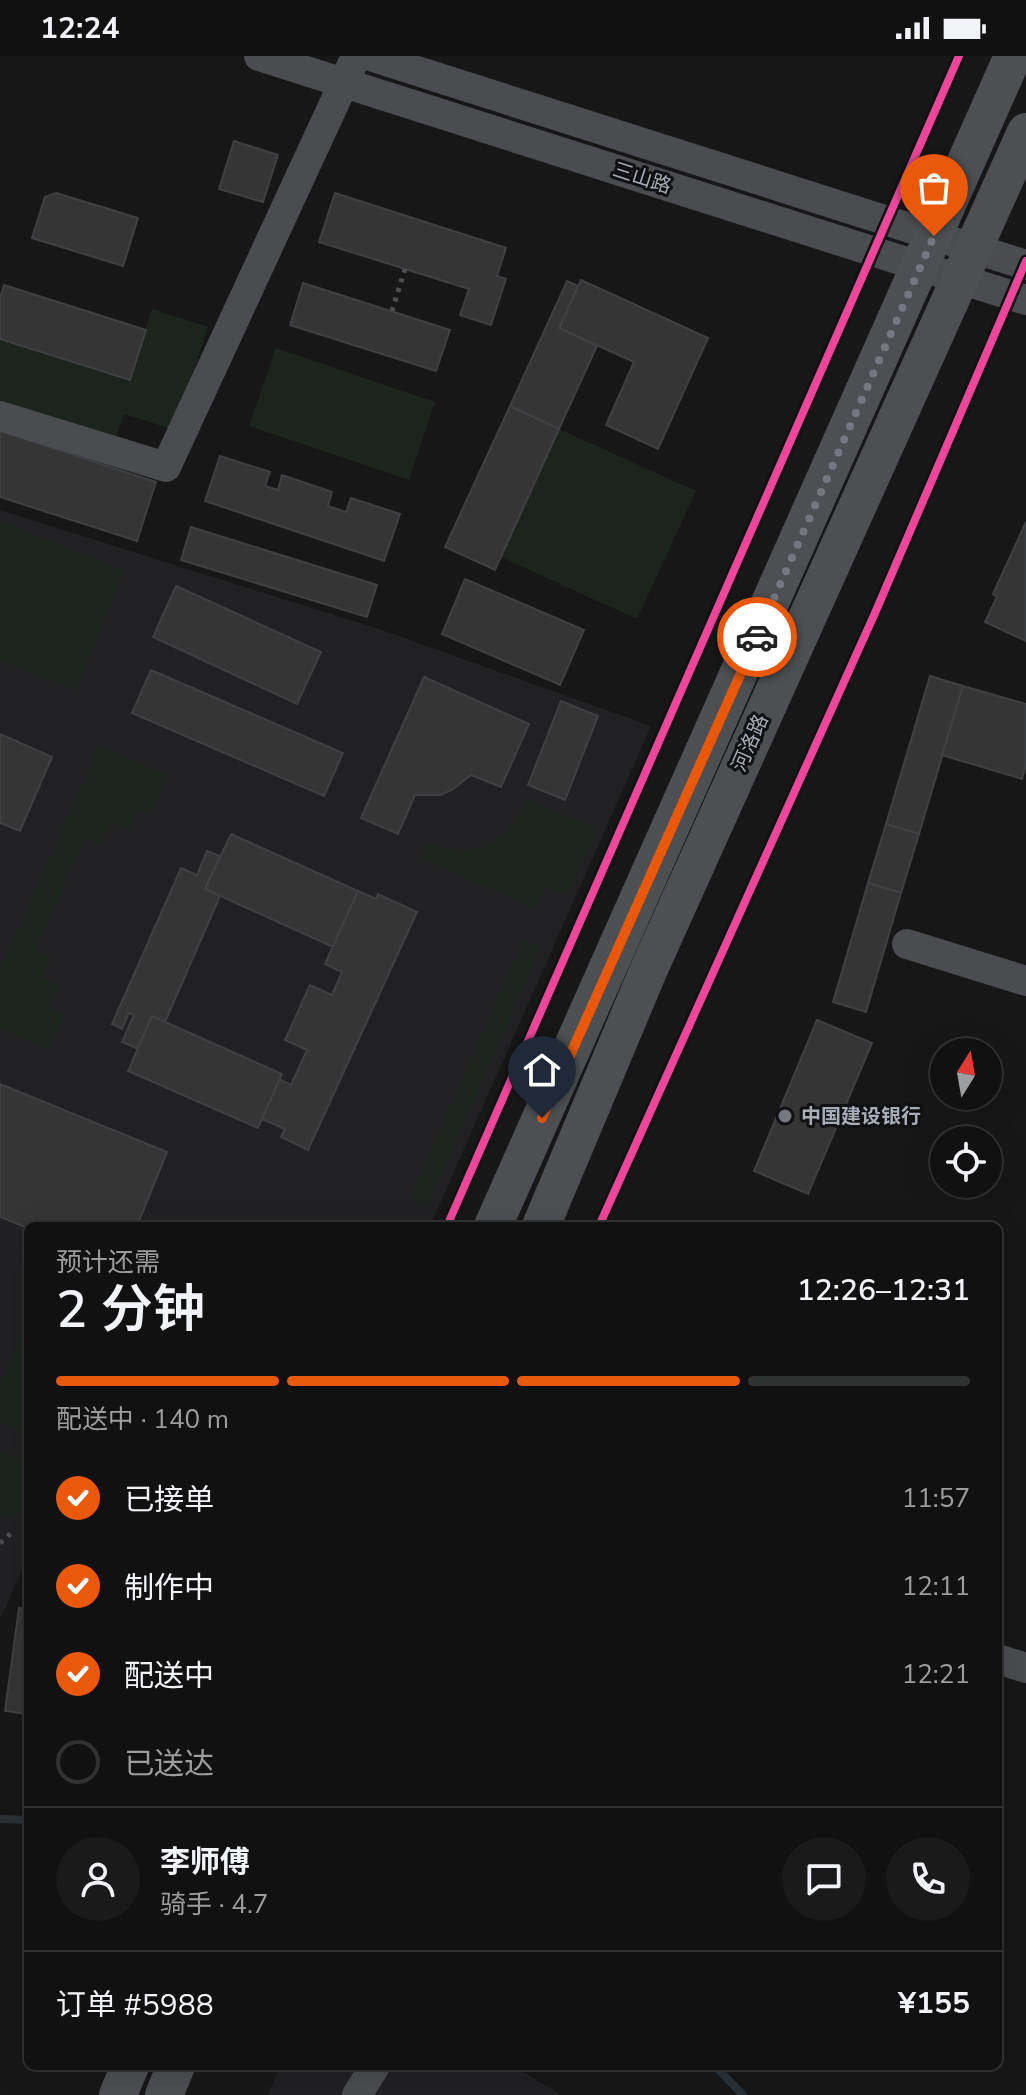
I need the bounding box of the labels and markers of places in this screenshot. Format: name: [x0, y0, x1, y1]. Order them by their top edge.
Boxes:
pin: [900, 154, 968, 236]
pin: [508, 1036, 576, 1118]
place label: 中国建设银行: [801, 1103, 921, 1130]
marker: 中国建设银行: [776, 1107, 794, 1125]

